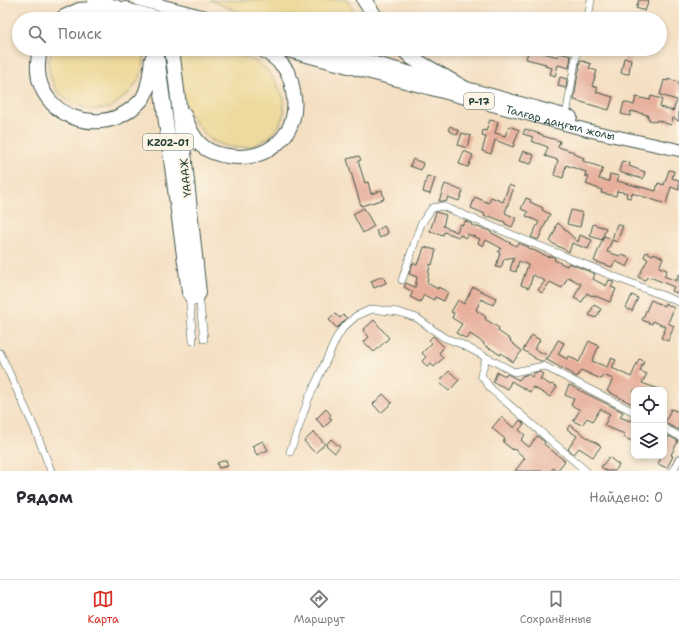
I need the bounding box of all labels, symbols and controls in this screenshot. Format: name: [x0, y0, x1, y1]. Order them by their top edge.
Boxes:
search box: [12, 12, 667, 56]
icon: search: [26, 23, 48, 45]
text: Поиск: [58, 24, 102, 44]
road number: P-17: [464, 93, 494, 109]
street label: Талғар даңғыл жолы: [504, 101, 617, 144]
road number: KZ02-01: [143, 134, 193, 150]
street label: ҮАААЖ: [176, 157, 195, 198]
map controls: [631, 387, 667, 459]
button: locate: [631, 387, 667, 423]
button: layers: [631, 423, 667, 459]
text: Рядом: [16, 486, 73, 508]
text: Найдено: 0: [589, 489, 663, 506]
tab: Карта: [87, 588, 119, 627]
tab: Маршрут: [294, 588, 345, 627]
tab: Сохранённые: [520, 588, 592, 627]

